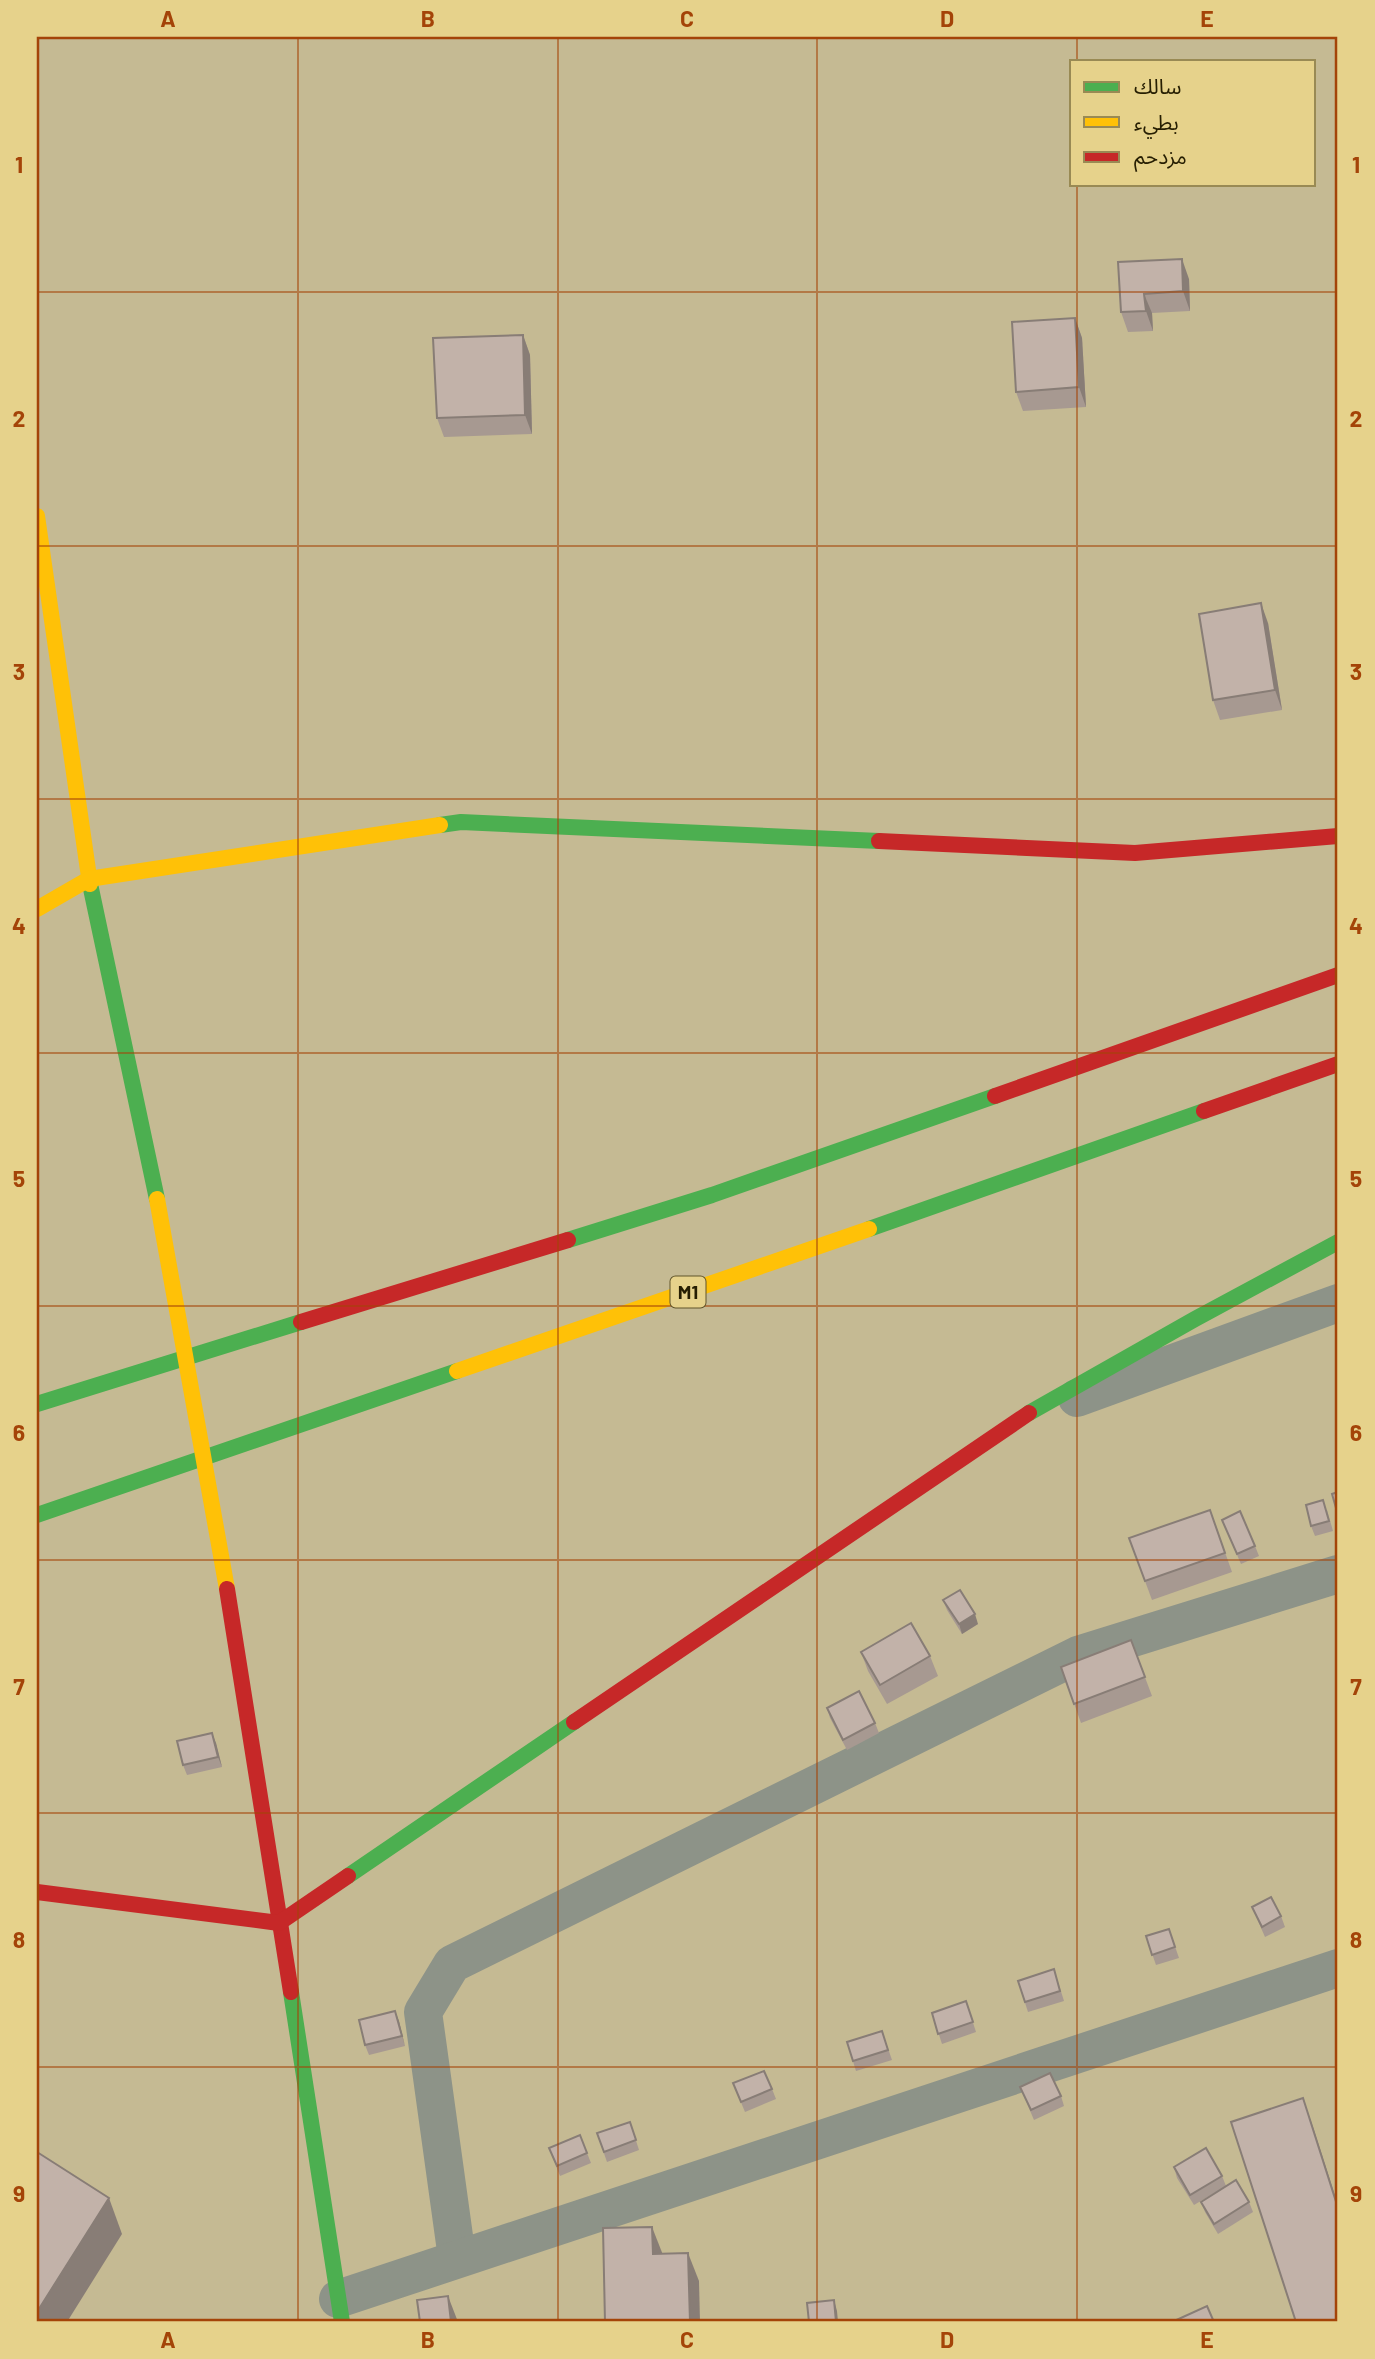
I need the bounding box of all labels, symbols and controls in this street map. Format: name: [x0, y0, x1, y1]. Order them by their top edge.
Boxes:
text: A: [160, 4, 176, 32]
text: B: [421, 4, 435, 32]
text: C: [680, 4, 694, 32]
text: D: [940, 4, 954, 32]
text: E: [1200, 4, 1214, 32]
legend: [1070, 60, 1316, 186]
text: سالك: [1134, 73, 1181, 98]
text: بطيء: [1134, 109, 1179, 139]
text: مزدحم: [1134, 143, 1187, 172]
text: 1: [15, 150, 23, 178]
text: 1: [1352, 150, 1360, 178]
text: 2: [13, 404, 25, 432]
text: 2: [1350, 404, 1362, 432]
text: 3: [13, 657, 25, 685]
text: 3: [1350, 657, 1362, 685]
text: 4: [12, 911, 26, 939]
text: 4: [1349, 911, 1363, 939]
text: 5: [13, 1164, 25, 1192]
text: 5: [1350, 1164, 1362, 1192]
road number: M1: [670, 1276, 706, 1308]
text: 6: [13, 1418, 25, 1446]
text: 6: [1350, 1418, 1362, 1446]
text: 7: [13, 1672, 25, 1700]
text: 7: [1350, 1672, 1362, 1700]
text: 8: [13, 1925, 25, 1953]
text: 8: [1350, 1925, 1362, 1953]
text: 9: [13, 2179, 25, 2207]
text: 9: [1350, 2179, 1362, 2207]
text: A: [160, 2325, 176, 2353]
text: B: [421, 2325, 435, 2353]
text: C: [680, 2325, 694, 2353]
text: D: [940, 2325, 954, 2353]
text: E: [1200, 2325, 1214, 2353]

